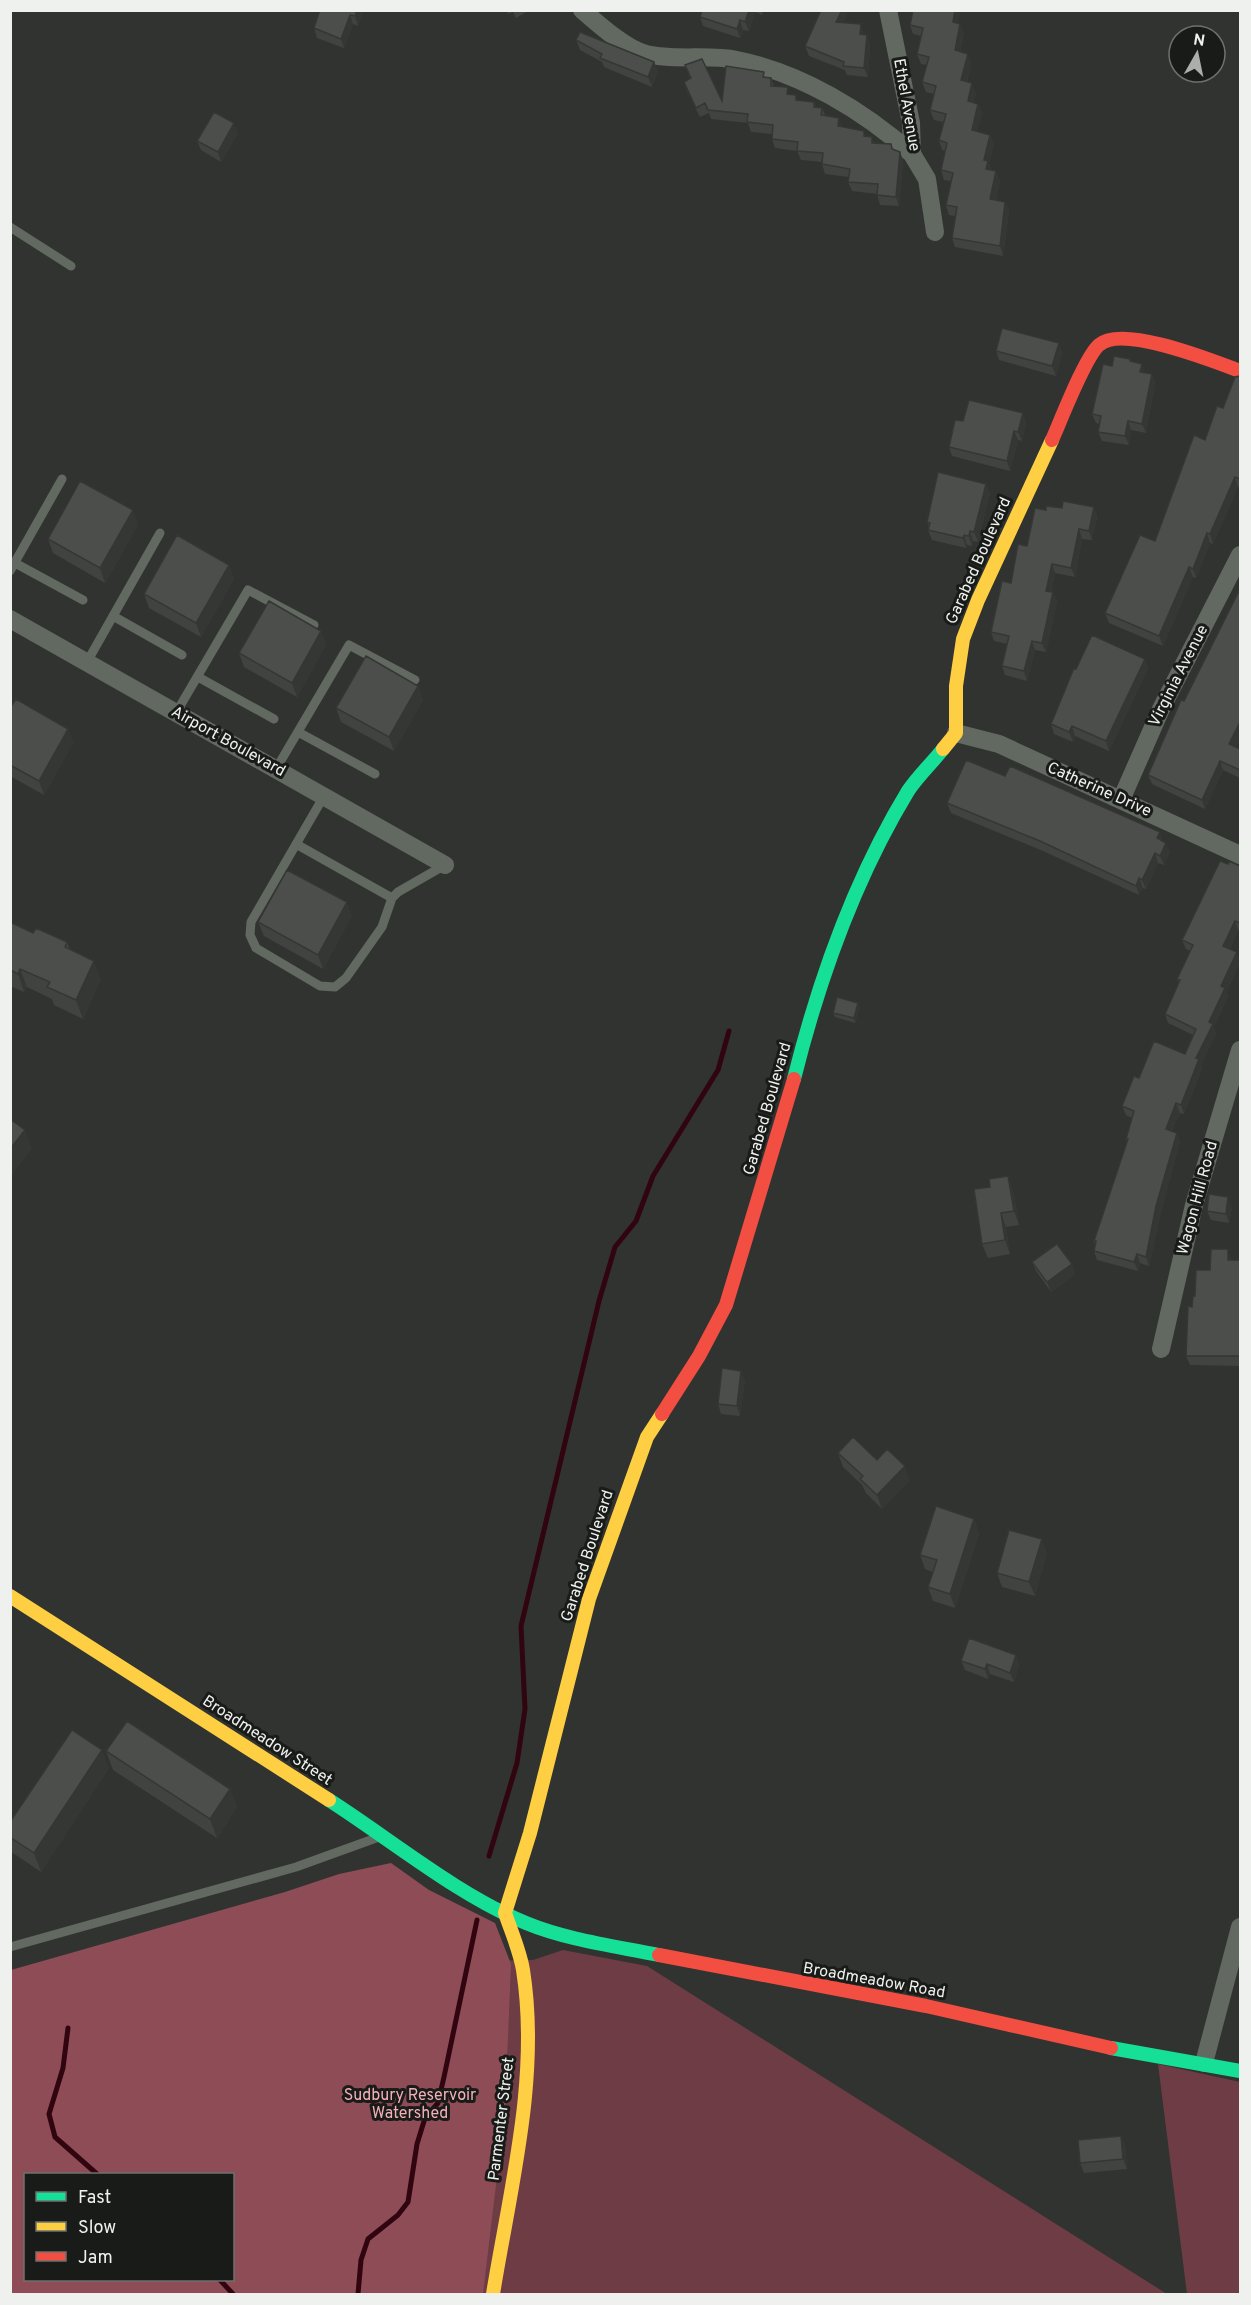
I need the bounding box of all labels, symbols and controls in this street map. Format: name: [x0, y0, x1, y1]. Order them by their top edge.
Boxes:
north arrow: [1167, 24, 1227, 84]
text: N: [1192, 30, 1206, 52]
street label: Ethel Avenue: [888, 57, 924, 153]
street label: Garabed Boulevard: [942, 494, 1016, 628]
street label: Virginia Avenue: [1145, 622, 1213, 730]
street label: Airport Boulevard: [167, 702, 289, 782]
street label: Catherine Drive: [1044, 758, 1154, 822]
street label: Garabed Boulevard: [739, 1040, 797, 1178]
street label: Wagon Hill Road: [1173, 1139, 1223, 1257]
street label: Garabed Boulevard: [557, 1488, 619, 1624]
street label: Broadmeadow Street: [198, 1691, 336, 1791]
street label: Broadmeadow Road: [801, 1959, 947, 2003]
street label: Parmenter Street: [484, 2056, 520, 2182]
park label: Sudbury Reservoir Watershed: [344, 2086, 476, 2124]
legend: [24, 2173, 234, 2281]
text: Fast: [78, 2187, 111, 2210]
text: Slow: [78, 2217, 116, 2240]
text: Jam: [78, 2247, 113, 2270]

